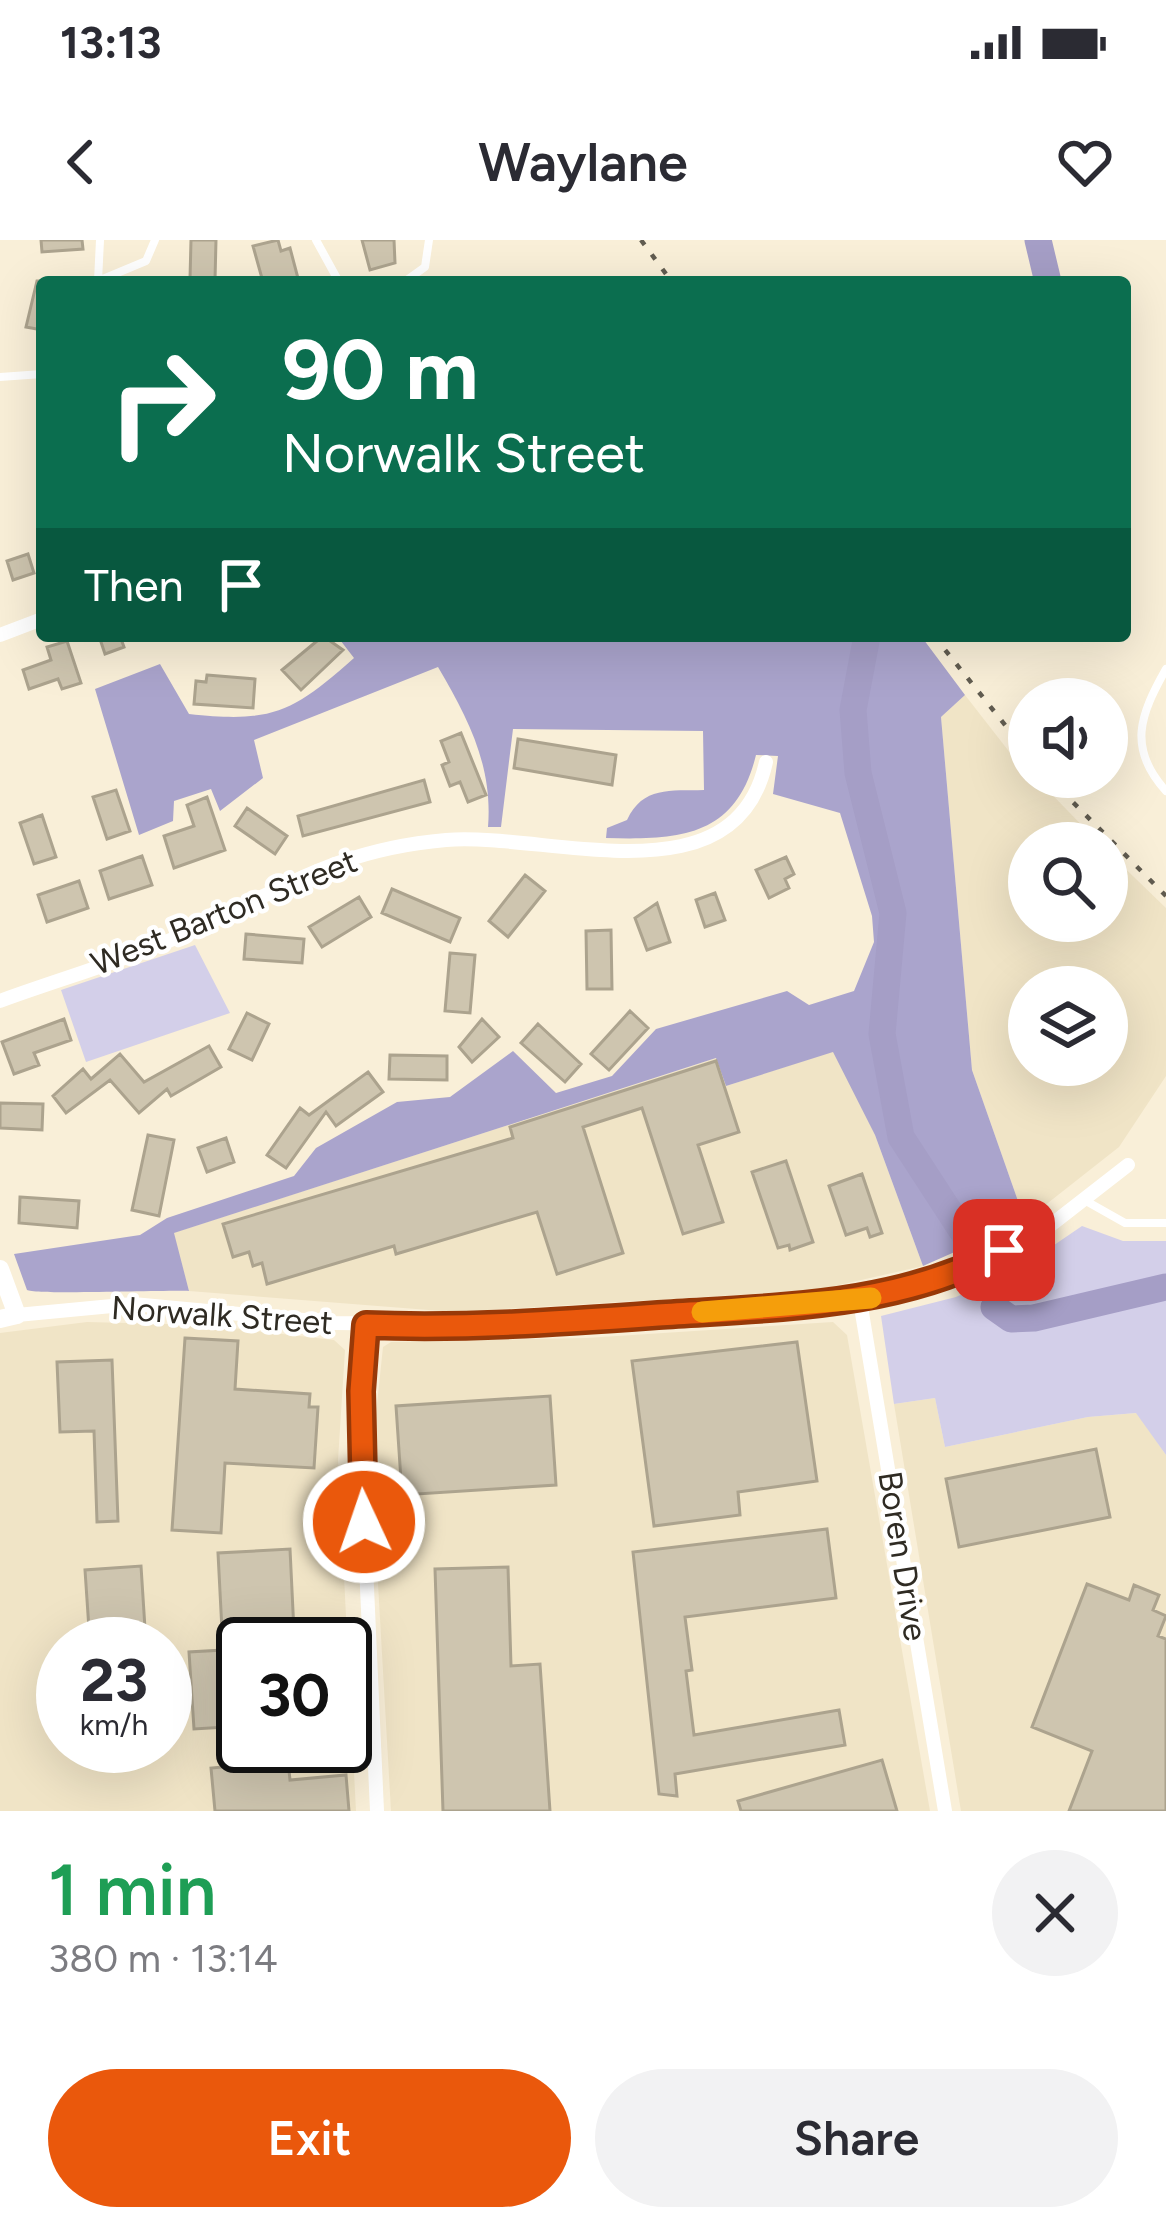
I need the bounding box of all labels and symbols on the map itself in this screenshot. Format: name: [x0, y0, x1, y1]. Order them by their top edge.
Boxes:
street label: West Barton Street: [85, 841, 363, 983]
pin: [953, 1199, 1055, 1301]
street label: Norwalk Street: [110, 1288, 334, 1342]
position arrow: [301, 1459, 427, 1585]
street label: Boren Drive: [870, 1468, 936, 1644]
speed limit sign: 30: [216, 1617, 372, 1773]

